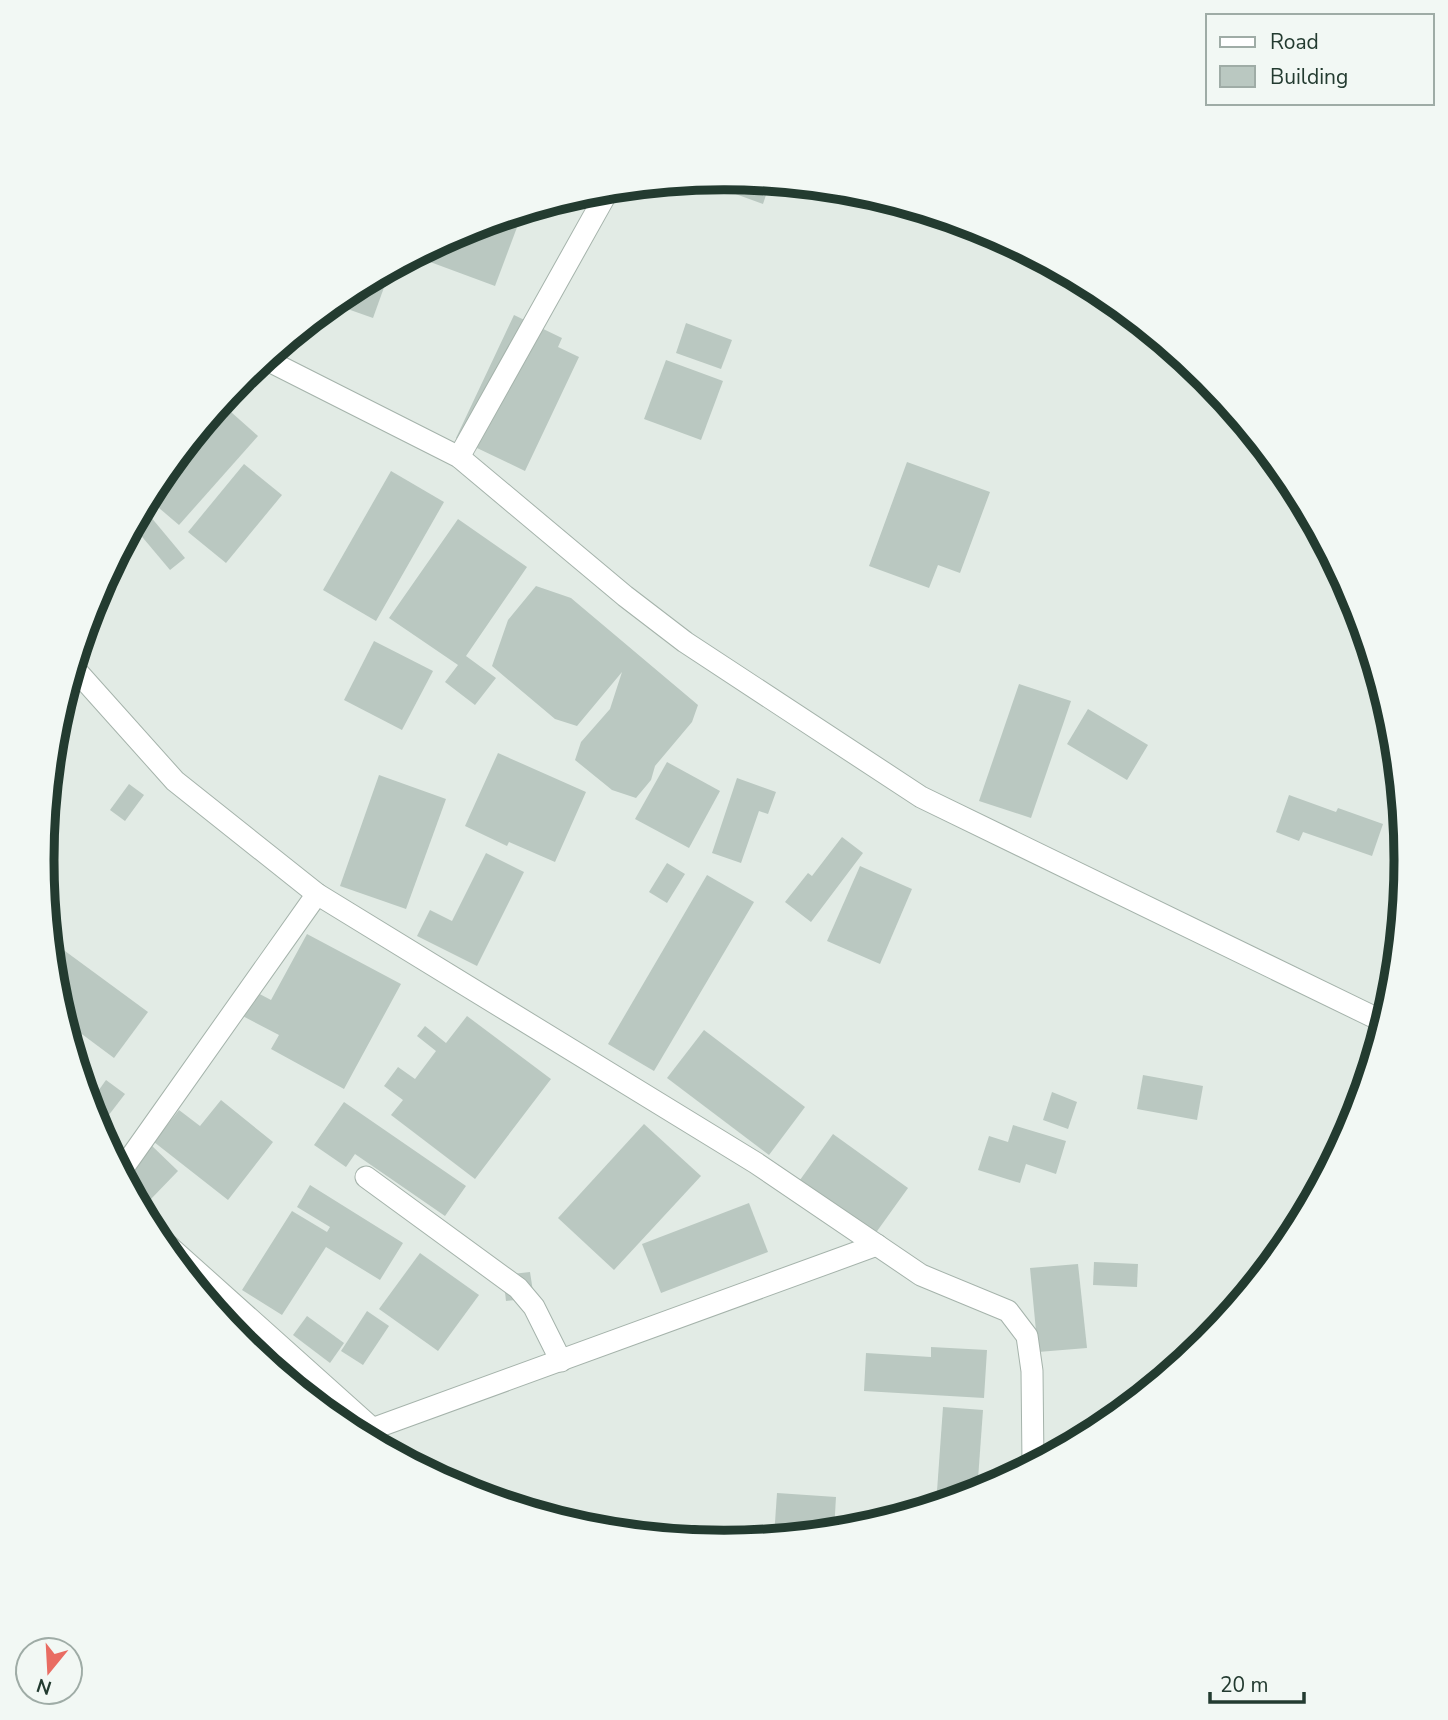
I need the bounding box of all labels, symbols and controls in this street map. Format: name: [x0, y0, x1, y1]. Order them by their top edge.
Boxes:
legend: [1206, 14, 1434, 105]
text: Road: [1270, 28, 1319, 56]
text: Building: [1270, 63, 1348, 91]
north arrow: [14, 1636, 84, 1706]
scale bar: [1210, 1660, 1304, 1704]
text: 20 m: [1220, 1671, 1269, 1699]
text: N: [33, 1672, 55, 1701]

